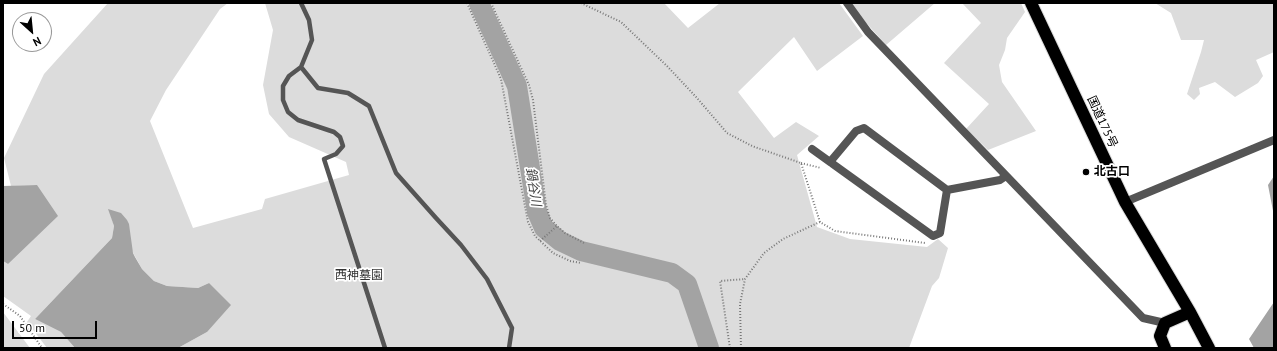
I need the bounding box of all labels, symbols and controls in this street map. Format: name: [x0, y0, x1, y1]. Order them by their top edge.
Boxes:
north arrow: [12, 12, 52, 52]
text: N: [31, 34, 43, 50]
street label: 国道175号: [1084, 94, 1120, 150]
place label: 北古口: [1094, 165, 1130, 179]
water label: 鍋谷川: [522, 167, 544, 207]
marker: 北古口: [1081, 167, 1091, 177]
park label: 西神墓園: [335, 269, 383, 283]
scale bar: [14, 313, 99, 339]
text: 50 m: [19, 320, 45, 335]

